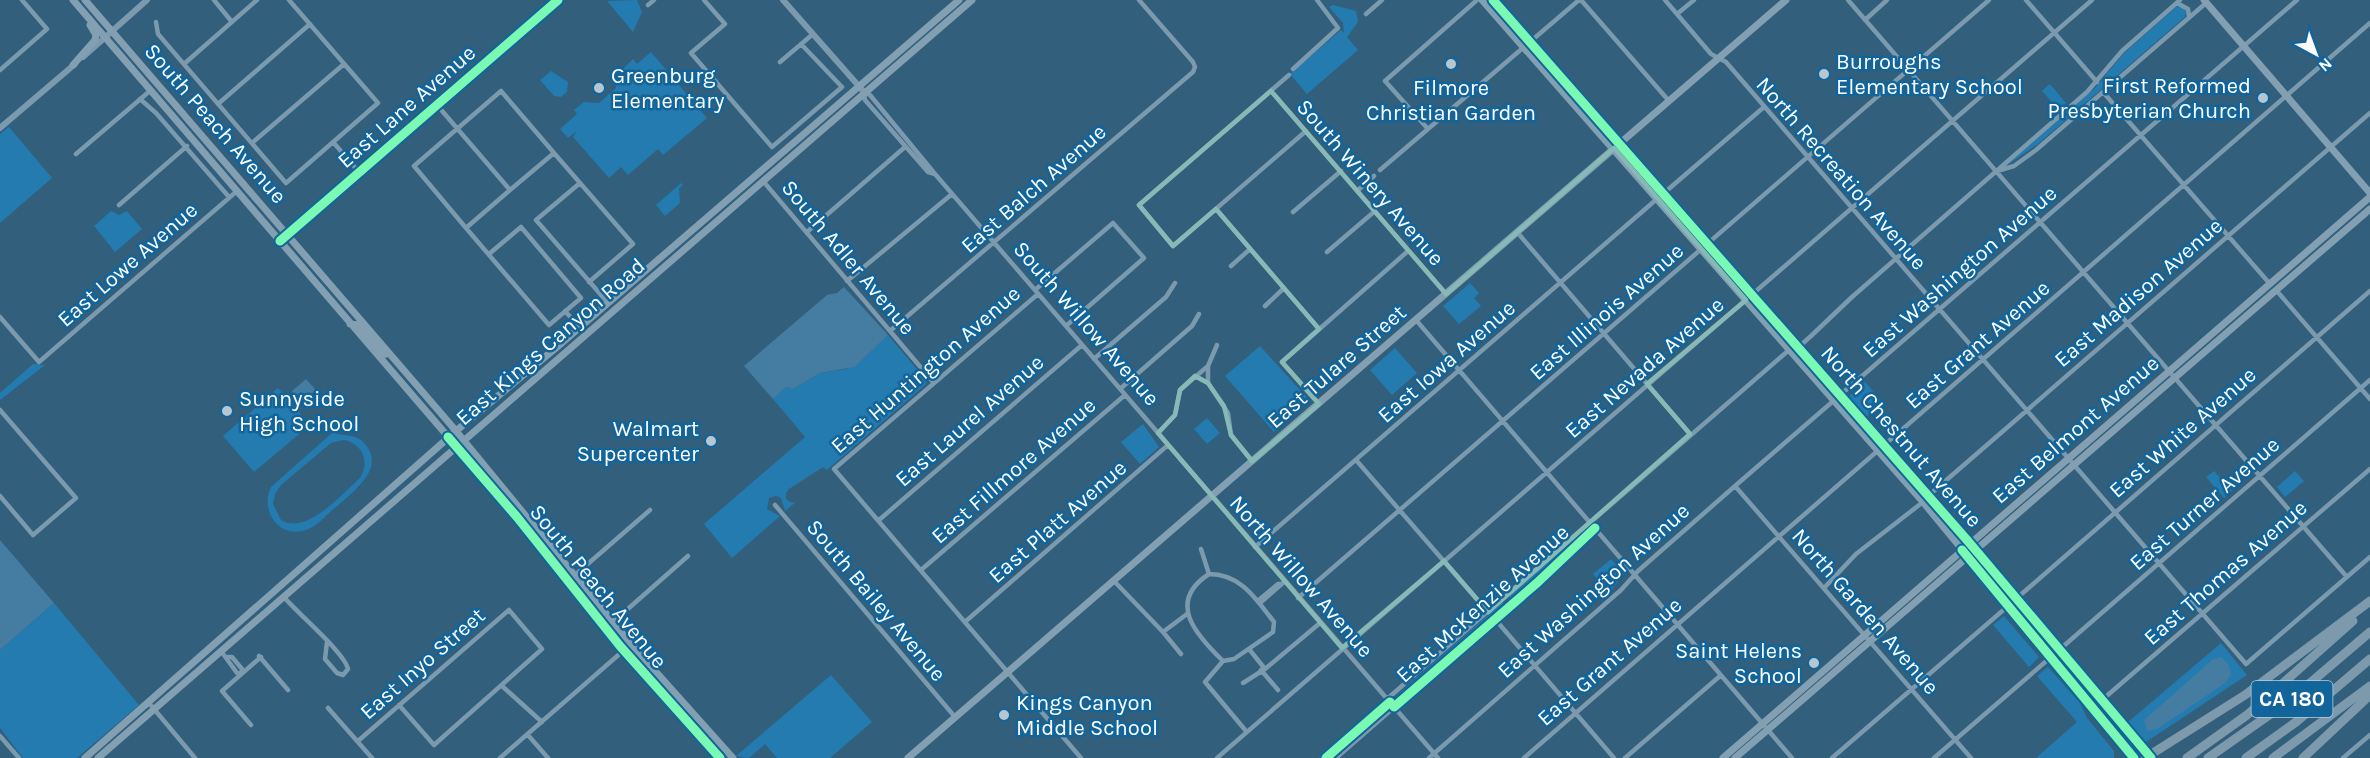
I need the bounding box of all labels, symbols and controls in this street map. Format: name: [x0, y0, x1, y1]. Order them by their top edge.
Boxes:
north arrow: [2286, 24, 2346, 84]
street label: South Peach Avenue: [139, 38, 292, 209]
street label: East Lane Avenue: [332, 40, 481, 174]
place label: Burroughs Elementary School: [1836, 49, 2023, 100]
text: N: [2315, 54, 2336, 76]
marker: Filmore Christian Garden: [1444, 57, 1458, 71]
place label: Greenburg Elementary: [611, 63, 725, 114]
marker: Burroughs Elementary School: [1817, 67, 1831, 81]
street label: North Recreation Avenue: [1750, 72, 1932, 275]
place label: First Reformed Presbyterian Church: [2047, 73, 2251, 124]
place label: Filmore Christian Garden: [1366, 75, 1536, 126]
marker: Greenburg Elementary: [592, 81, 606, 95]
marker: First Reformed Presbyterian Church: [2256, 91, 2270, 105]
street label: South Winery Avenue: [1291, 94, 1450, 271]
street label: East Balch Avenue: [956, 119, 1112, 259]
street label: South Adler Avenue: [776, 175, 921, 340]
street label: East Washington Avenue: [1857, 180, 2062, 363]
street label: East Lowe Avenue: [52, 197, 203, 333]
street label: East Madison Avenue: [2049, 213, 2228, 373]
street label: South Willow Avenue: [1008, 236, 1165, 411]
street label: East Illinois Avenue: [1524, 238, 1689, 386]
street label: East Kings Canyon Road: [451, 252, 651, 431]
street label: East Grant Avenue: [1900, 275, 2055, 415]
street label: East Huntington Avenue: [826, 280, 1026, 459]
street label: East Nevada Avenue: [1560, 292, 1729, 444]
street label: East Iowa Avenue: [1373, 295, 1521, 428]
street label: East Tulare Street: [1262, 299, 1411, 434]
street label: North Chestnut Avenue: [1815, 341, 1987, 533]
street label: East Laurel Avenue: [890, 349, 1049, 492]
street label: East Belmont Avenue: [1987, 350, 2164, 509]
street label: East White Avenue: [2104, 362, 2261, 504]
place label: Sunnyside High School: [239, 386, 359, 437]
street label: East Fillmore Avenue: [926, 392, 1101, 549]
marker: Sunnyside High School: [220, 404, 234, 418]
place label: Walmart Supercenter: [577, 416, 699, 467]
street label: East Turner Avenue: [2124, 431, 2285, 576]
marker: Walmart Supercenter: [704, 434, 718, 448]
street label: East Platt Avenue: [983, 455, 1132, 589]
street label: North Willow Avenue: [1224, 490, 1379, 663]
street label: East Thomas Avenue: [2139, 495, 2313, 651]
street label: East Washington Avenue: [1492, 498, 1695, 684]
street label: South Peach Avenue: [524, 499, 672, 674]
street label: South Bailey Avenue: [801, 514, 951, 687]
street label: East McKenzie Avenue: [1391, 519, 1574, 688]
street label: North Garden Avenue: [1786, 523, 1944, 700]
street label: East Grant Avenue: [1532, 592, 1687, 732]
street label: East Inyo Street: [355, 602, 490, 725]
place label: Saint Helens School: [1675, 638, 1802, 689]
marker: Saint Helens School: [1807, 656, 1821, 670]
road number: CA 180: [2252, 681, 2332, 717]
place label: Kings Canyon Middle School: [1016, 690, 1158, 741]
marker: Kings Canyon Middle School: [997, 708, 1011, 722]

